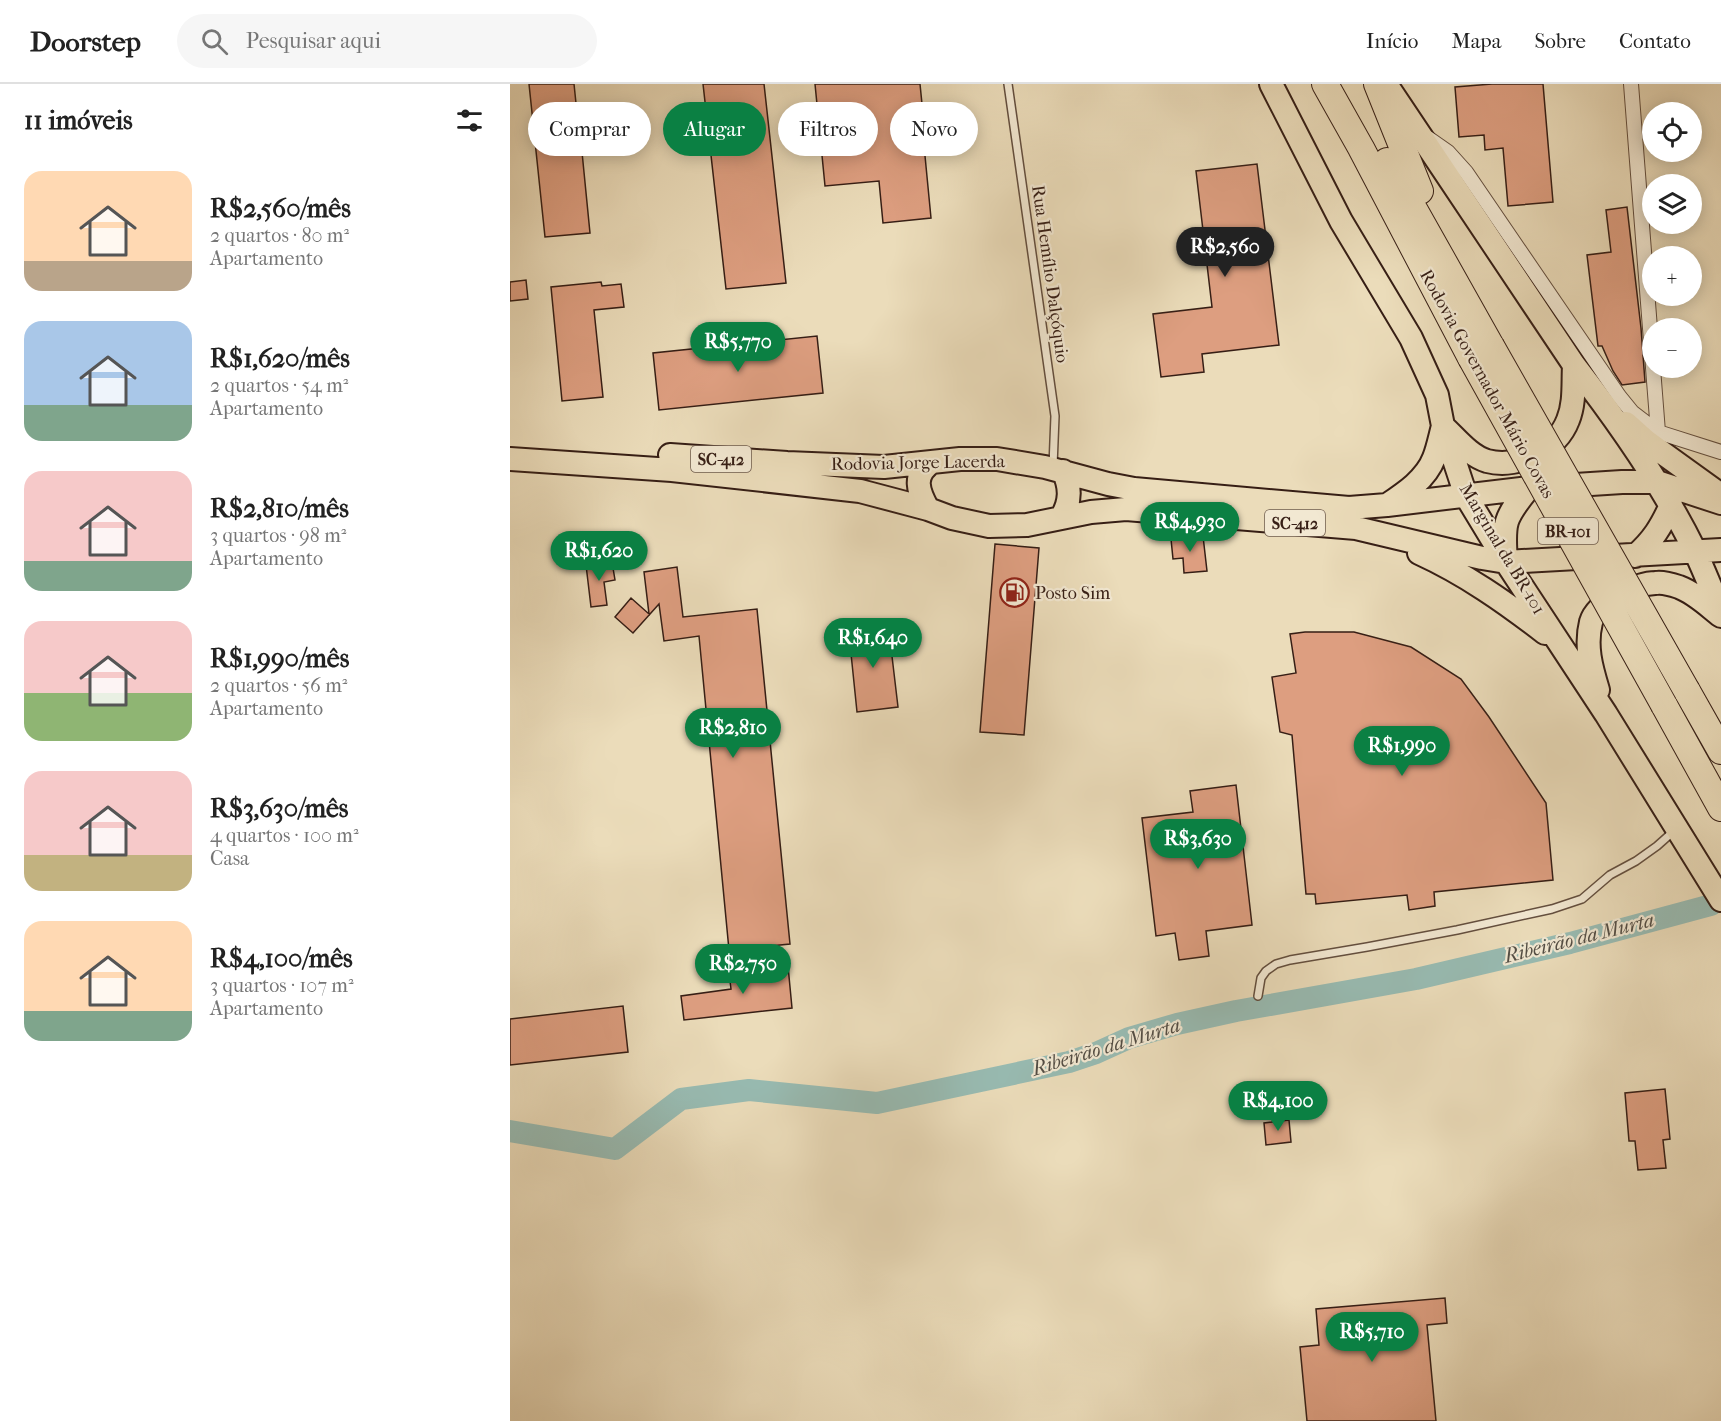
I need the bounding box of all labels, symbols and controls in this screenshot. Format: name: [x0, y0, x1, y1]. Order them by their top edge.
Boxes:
search box: [177, 14, 597, 68]
text: Doorstep: [30, 25, 141, 58]
icon: search: [198, 25, 231, 58]
text: Pesquisar aqui: [246, 28, 381, 54]
text: Início: [1366, 29, 1418, 53]
text: Mapa: [1451, 29, 1501, 53]
text: Sobre: [1534, 29, 1586, 53]
text: Contato: [1619, 29, 1691, 53]
chip: Comprar: [528, 102, 651, 156]
chip: Alugar: [663, 102, 766, 156]
chip: Filtros: [778, 102, 878, 156]
chip: Novo: [890, 102, 978, 156]
map controls: [1642, 102, 1702, 378]
button: locate: [1642, 102, 1702, 162]
icon: filters: [453, 104, 486, 137]
text: 11 imóveis: [24, 105, 133, 136]
button: layers: [1642, 174, 1702, 234]
street label: Rua Hemílio Dalçóquio: [1027, 184, 1073, 364]
text: R$2,560/mês: [210, 193, 351, 224]
icon: home: [72, 195, 144, 267]
text: 2 quartos · 80 m²: [210, 224, 349, 247]
pin: R$2,560: [1170, 227, 1280, 278]
text: R$2,560: [1190, 235, 1260, 258]
button: +: [1642, 246, 1702, 306]
text: Apartamento: [210, 247, 323, 270]
street label: Rodovia Governador Mário Covas: [1415, 266, 1559, 502]
button: −: [1642, 318, 1702, 378]
pin: R$5,770: [683, 322, 793, 373]
text: R$5,770: [704, 330, 772, 353]
text: R$1,620/mês: [210, 343, 350, 374]
icon: home: [72, 345, 144, 417]
text: 2 quartos · 54 m²: [210, 374, 348, 397]
text: Apartamento: [210, 397, 323, 420]
road number: SC-412: [691, 446, 751, 472]
street label: Rodovia Jorge Lacerda: [831, 451, 1006, 475]
street label: Marginal da BR-101: [1455, 480, 1549, 618]
text: R$2,810/mês: [210, 493, 349, 524]
icon: home: [72, 495, 144, 567]
pin: R$4,930: [1135, 502, 1245, 553]
text: R$4,930: [1154, 510, 1226, 533]
road number: SC-412: [1265, 510, 1325, 536]
road number: BR-101: [1538, 518, 1598, 544]
text: 3 quartos · 98 m²: [210, 524, 346, 547]
pin: R$1,620: [544, 531, 654, 582]
text: R$1,620: [565, 539, 633, 562]
text: Apartamento: [210, 547, 323, 570]
fuel station icon: Posto Sim: [998, 577, 1030, 609]
place label: Posto Sim: [1035, 583, 1110, 604]
pin: R$1,640: [818, 618, 928, 669]
text: R$1,640: [838, 626, 908, 649]
text: R$1,990/mês: [210, 643, 349, 674]
icon: home: [72, 645, 144, 717]
text: 2 quartos · 56 m²: [210, 674, 347, 697]
text: Apartamento: [210, 697, 323, 720]
pin: R$2,810: [678, 708, 788, 759]
text: R$2,810: [699, 716, 767, 739]
pin: R$1,990: [1347, 726, 1457, 777]
text: R$1,990: [1368, 734, 1436, 757]
text: R$3,630/mês: [210, 793, 348, 824]
icon: home: [72, 795, 144, 867]
pin: R$3,630: [1143, 819, 1253, 870]
text: 4 quartos · 100 m²: [210, 824, 359, 847]
text: R$3,630: [1164, 827, 1232, 850]
text: Casa: [210, 847, 249, 870]
water label: Ribeirão da Murta: [1500, 908, 1656, 968]
text: R$4,100/mês: [210, 943, 353, 974]
pin: R$2,750: [688, 944, 798, 995]
icon: home: [72, 945, 144, 1017]
text: R$2,750: [709, 952, 777, 975]
text: 3 quartos · 107 m²: [210, 974, 354, 997]
text: Apartamento: [210, 997, 323, 1020]
water label: Ribeirão da Murta: [1027, 1014, 1183, 1081]
pin: R$4,100: [1223, 1081, 1333, 1132]
text: R$4,100: [1242, 1089, 1314, 1112]
pin: R$5,710: [1317, 1312, 1427, 1363]
text: R$5,710: [1340, 1320, 1404, 1343]

